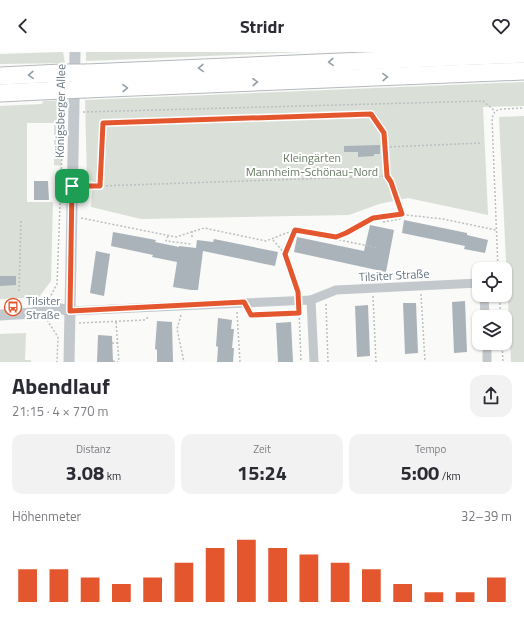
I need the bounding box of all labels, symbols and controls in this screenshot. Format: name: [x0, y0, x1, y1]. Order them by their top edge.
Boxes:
text: Stridr: [240, 13, 284, 40]
icon: back: [12, 15, 34, 37]
icon: heart: [490, 15, 512, 37]
one-way arrow: [328, 58, 334, 66]
one-way arrow: [198, 63, 204, 72]
street label: Königsberger Allee: [50, 64, 70, 158]
one-way arrow: [28, 70, 34, 79]
one-way arrow: [382, 72, 388, 81]
one-way arrow: [252, 78, 258, 87]
one-way arrow: [122, 83, 128, 92]
park label: Kleingärten Mannheim-Schönau-Nord: [246, 148, 378, 181]
pin: [55, 169, 89, 203]
icon: arrive: [61, 175, 83, 197]
map controls: [472, 262, 512, 350]
button: locate: [472, 262, 512, 302]
street label: Tilsiter Straße: [358, 264, 430, 286]
place label: Tilsiter Straße: [26, 291, 60, 324]
bus stop icon: Tilsiter Straße: [3, 297, 23, 317]
button: layers: [472, 310, 512, 350]
text: Abendlauf: [12, 369, 110, 403]
button: share: [470, 375, 512, 417]
text: 21:15 · 4 × 770 m: [12, 401, 108, 421]
text: Distanz: [76, 441, 111, 457]
text: Zeit: [253, 441, 271, 457]
text: Tempo: [415, 441, 446, 457]
text: 3.08: [66, 457, 104, 488]
text: 15:24: [237, 457, 287, 488]
text: 5:00: [401, 457, 439, 488]
text: km: [104, 468, 121, 484]
text: /km: [439, 468, 461, 484]
text: Höhenmeter: [12, 506, 81, 526]
text: 32–39 m: [461, 506, 512, 526]

